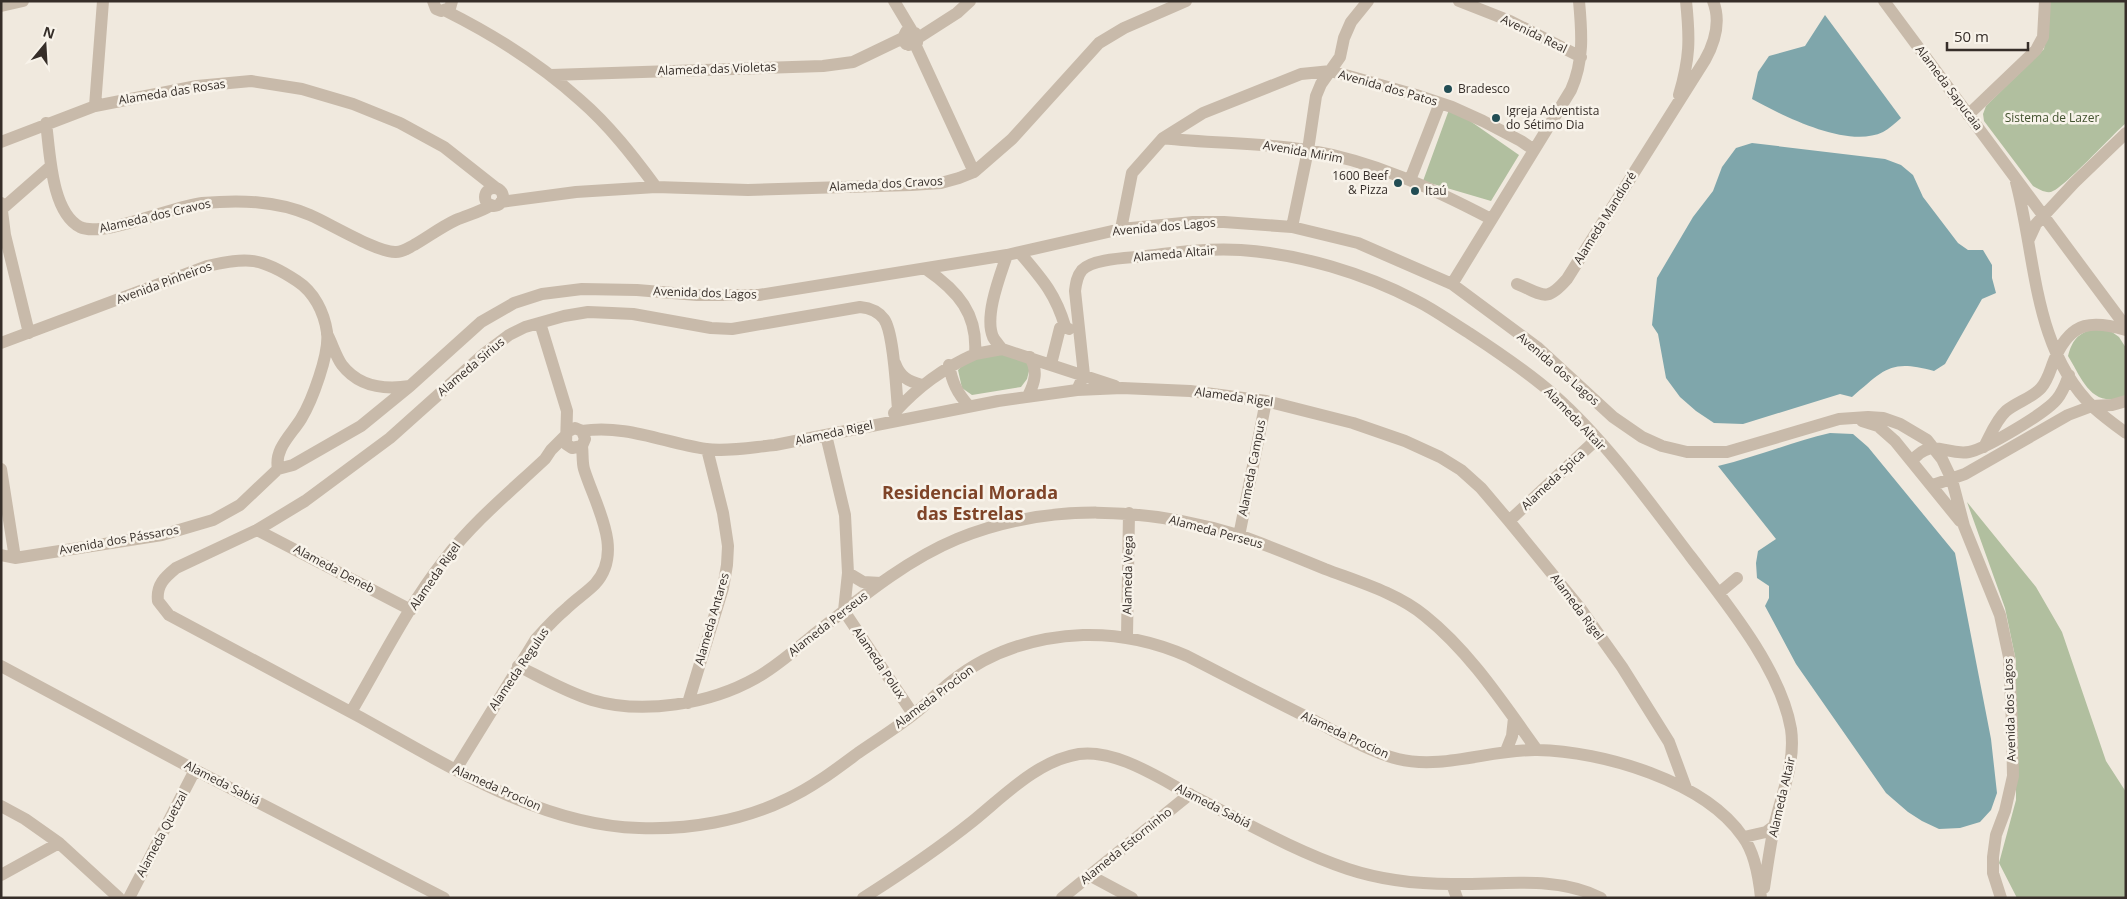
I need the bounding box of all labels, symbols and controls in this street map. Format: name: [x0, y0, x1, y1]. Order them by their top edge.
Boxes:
street label: Avenida Real: [1498, 10, 1570, 57]
north arrow: [20, 20, 70, 70]
scale bar: [1947, 20, 2028, 52]
text: N: [41, 21, 58, 43]
text: 50 m: [1954, 26, 1989, 46]
street label: Alameda Sapucaia: [1912, 42, 1987, 134]
street label: Alameda das Violetas: [657, 58, 777, 79]
street label: Avenida dos Patos: [1337, 65, 1440, 110]
street label: Alameda das Rosas: [117, 75, 227, 108]
place label: Bradesco: [1458, 80, 1510, 97]
marker: Bradesco: [1442, 83, 1454, 95]
place label: Igreja Adventista do Sétimo Dia: [1506, 102, 1599, 133]
park label: Sistema de Lazer: [2005, 109, 2099, 126]
marker: Igreja Adventista do Sétimo Dia: [1490, 112, 1502, 124]
street label: Avenida Mirim: [1262, 136, 1344, 167]
place label: 1600 Beef & Pizza: [1332, 167, 1389, 198]
street label: Alameda Mandioré: [1569, 168, 1640, 267]
street label: Alameda dos Cravos: [829, 172, 943, 195]
marker: 1600 Beef & Pizza: [1392, 177, 1404, 189]
place label: Itaú: [1425, 182, 1447, 199]
marker: Itaú: [1409, 185, 1421, 197]
street label: Alameda dos Cravos: [98, 194, 212, 237]
street label: Avenida dos Lagos: [1112, 213, 1217, 239]
street label: Alameda Altair: [1132, 241, 1216, 266]
street label: Avenida Pinheiros: [114, 257, 214, 308]
street label: Avenida dos Lagos: [653, 282, 757, 303]
street label: Avenida dos Lagos: [1514, 328, 1603, 409]
street label: Alameda Sirius: [433, 333, 508, 400]
street label: Alameda Rigel: [1194, 383, 1274, 410]
street label: Alameda Altair: [1541, 383, 1610, 454]
street label: Alameda Rigel: [793, 416, 874, 449]
street label: Alameda Campus: [1234, 418, 1269, 518]
street label: Alameda Spica: [1517, 446, 1588, 514]
district label: Residencial Morada das Estrelas: [882, 480, 1058, 525]
street label: Alameda Perseus: [1167, 511, 1265, 552]
street label: Avenida dos Pássaros: [58, 521, 180, 558]
street label: Alameda Vega: [1118, 535, 1137, 615]
street label: Alameda Rigel: [405, 538, 464, 613]
street label: Alameda Deneb: [291, 540, 378, 597]
street label: Alameda Antares: [690, 570, 733, 667]
street label: Alameda Rigel: [1547, 570, 1608, 643]
street label: Alameda Perseus: [784, 587, 871, 660]
street label: Alameda Polux: [849, 623, 910, 703]
street label: Alameda Regulus: [485, 624, 553, 713]
street label: Avenida dos Lagos: [1999, 658, 2020, 762]
street label: Alameda Procion: [891, 661, 977, 732]
street label: Alameda Procion: [1299, 707, 1392, 762]
street label: Alameda Altair: [1764, 755, 1799, 839]
street label: Alameda Sabiá: [182, 756, 263, 809]
street label: Alameda Procion: [450, 760, 544, 815]
street label: Alameda Sabiá: [1173, 779, 1254, 832]
street label: Alameda Quetzal: [132, 788, 191, 880]
street label: Alameda Estorninho: [1076, 803, 1175, 888]

